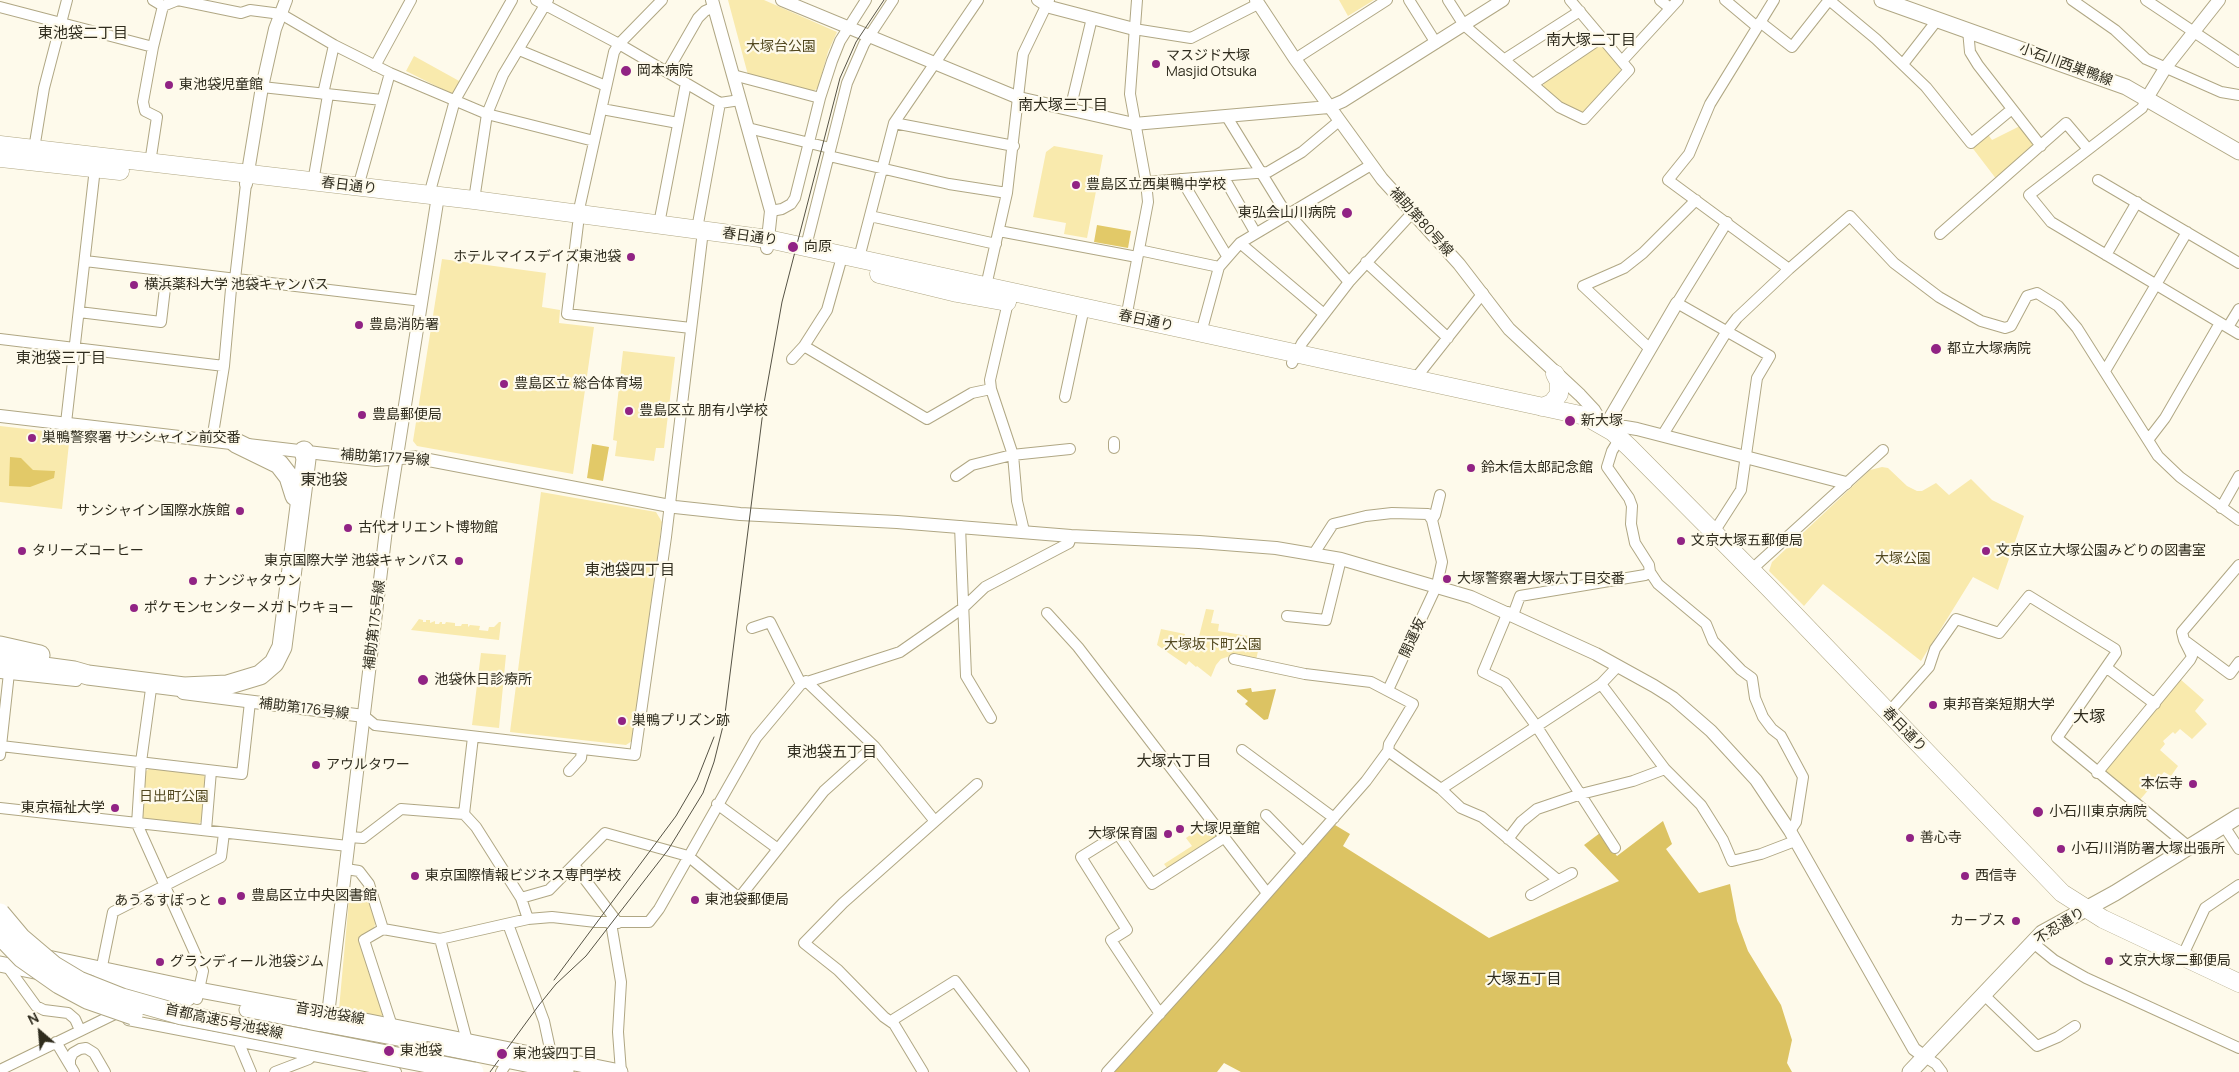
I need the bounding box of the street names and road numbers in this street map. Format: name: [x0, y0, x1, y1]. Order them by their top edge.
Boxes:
street label: 小石川西巣鴨線: [2017, 40, 2115, 90]
street label: 春日通り: [320, 174, 378, 198]
street label: 補助第80号線: [1386, 184, 1456, 260]
street label: 春日通り: [721, 225, 779, 249]
street label: 春日通り: [1117, 307, 1175, 335]
street label: 補助第177号線: [340, 446, 430, 470]
street label: 補助第175号線: [361, 579, 389, 671]
street label: 開運坂: [1397, 615, 1429, 661]
street label: 補助第176号線: [258, 695, 350, 723]
street label: 春日通り: [1879, 704, 1929, 756]
street label: 不忍通り: [2032, 904, 2088, 948]
street label: 音羽池袋線: [294, 1000, 366, 1028]
street label: 首都高速5号池袋線: [164, 1001, 284, 1043]

